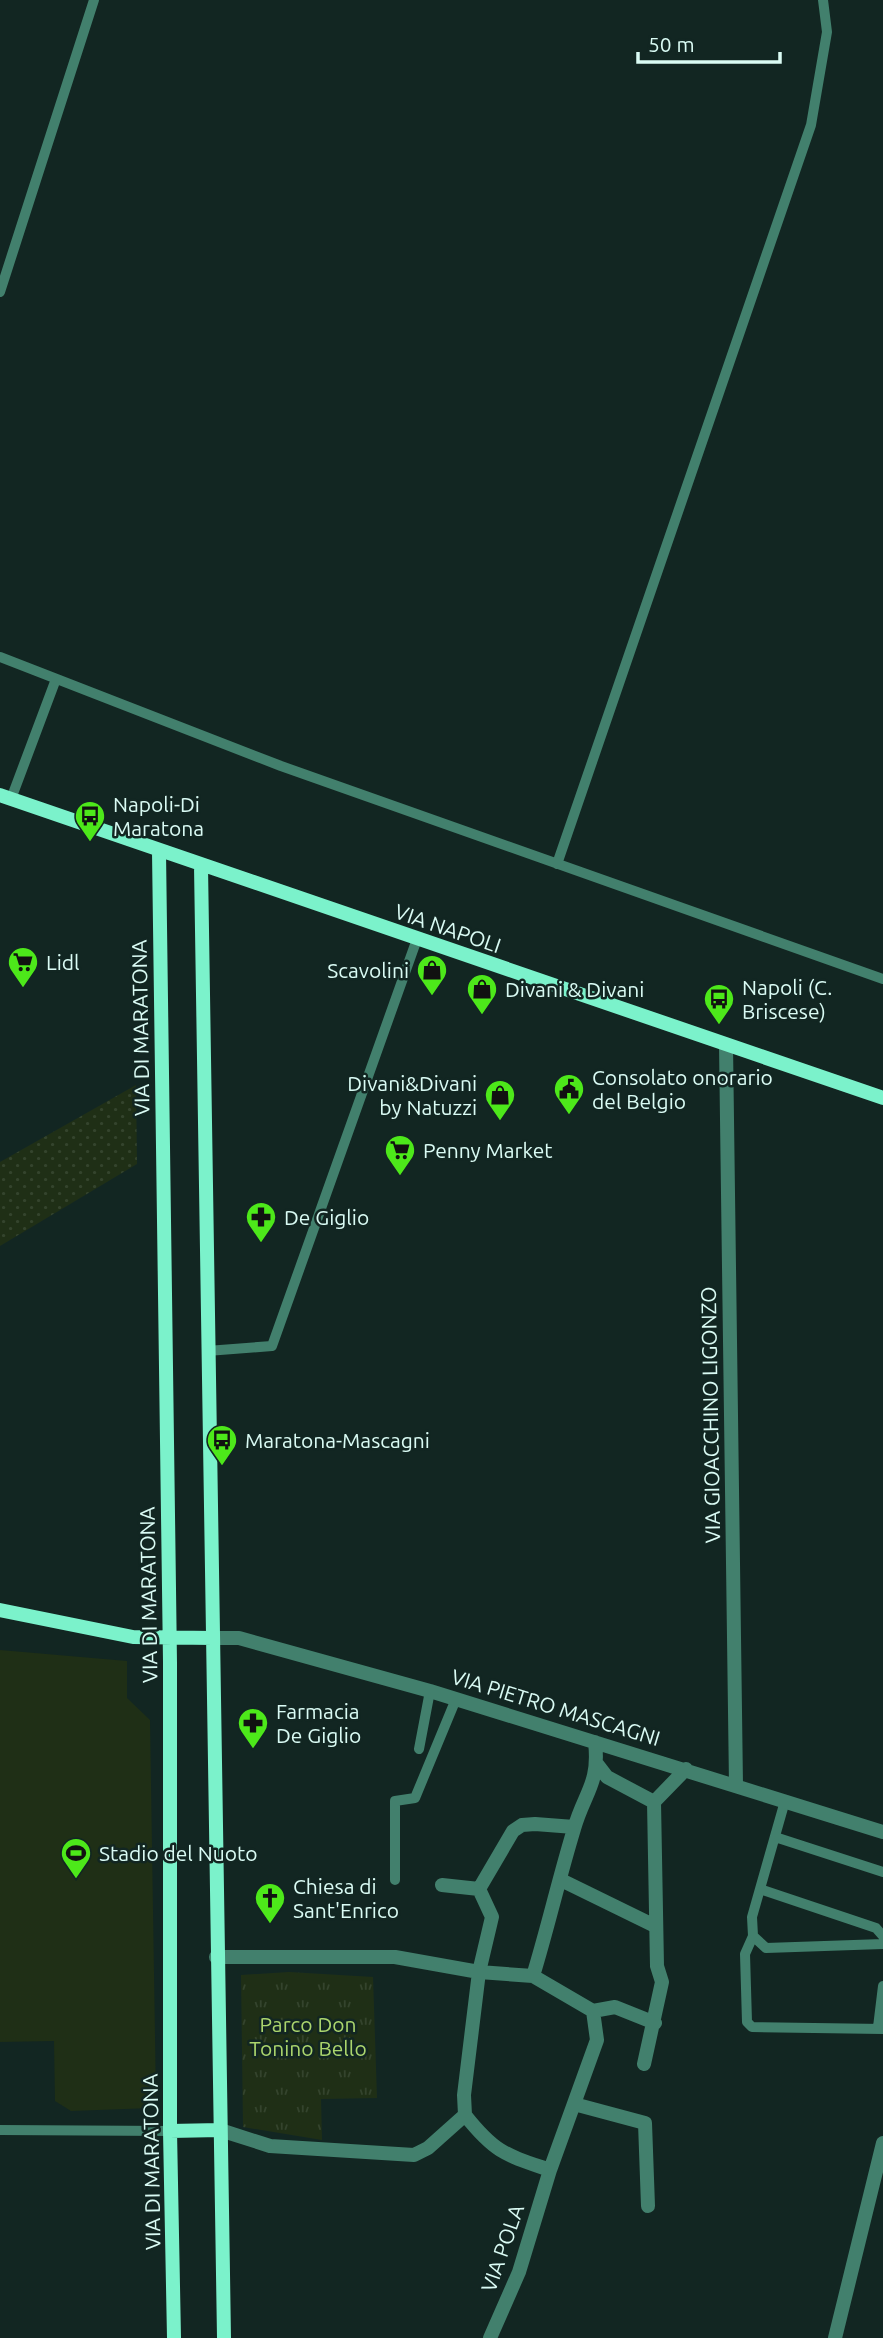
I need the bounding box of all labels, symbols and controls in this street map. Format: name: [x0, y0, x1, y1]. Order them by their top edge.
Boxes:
scale bar: [638, 21, 780, 65]
text: 50 m: [648, 32, 695, 56]
place label: Napoli-Di Maratona: [113, 792, 204, 840]
bus stop icon: Napoli-Di Maratona: [73, 799, 107, 843]
street label: VIA NAPOLI: [392, 899, 504, 957]
street label: VIA DI MARATONA: [126, 939, 154, 1116]
supermarket icon: Lidl: [6, 945, 40, 989]
place label: Lidl: [46, 950, 80, 974]
shop icon: Scavolini: [415, 953, 449, 997]
place label: Scavolini: [327, 958, 409, 982]
shop icon: Divani & Divani: [465, 972, 499, 1016]
place label: Napoli (C. Briscese): [742, 975, 833, 1023]
place label: Divani & Divani: [505, 977, 644, 1001]
bus stop icon: Napoli (C. Briscese): [702, 982, 736, 1026]
place label: Consolato onorario del Belgio: [592, 1065, 773, 1113]
place label: Divani&Divani by Natuzzi: [347, 1071, 477, 1119]
public building icon: Consolato onorario del Belgio: [552, 1072, 586, 1116]
shop icon: Divani&Divani by Natuzzi: [483, 1078, 517, 1122]
supermarket icon: Penny Market: [383, 1133, 417, 1177]
place label: Penny Market: [423, 1138, 553, 1162]
pharmacy icon: De Giglio: [244, 1200, 278, 1244]
place label: De Giglio: [284, 1205, 369, 1229]
street label: VIA GIOACCHINO LIGONZO: [696, 1286, 724, 1544]
bus stop icon: Maratona-Mascagni: [205, 1423, 239, 1467]
place label: Maratona-Mascagni: [245, 1428, 430, 1452]
street label: VIA DI MARATONA: [134, 1506, 162, 1683]
street label: VIA PIETRO MASCAGNI: [449, 1664, 663, 1750]
place label: Farmacia De Giglio: [276, 1699, 361, 1747]
pharmacy icon: Farmacia De Giglio: [236, 1706, 270, 1750]
sports icon: Stadio del Nuoto: [59, 1836, 93, 1880]
place label: Stadio del Nuoto: [99, 1841, 257, 1865]
place label: Chiesa di Sant'Enrico: [293, 1874, 399, 1922]
church icon: Chiesa di Sant'Enrico: [253, 1881, 287, 1925]
park label: Parco Don Tonino Bello: [249, 2012, 367, 2060]
street label: VIA DI MARATONA: [137, 2073, 165, 2250]
street label: VIA POLA: [476, 2201, 528, 2295]

